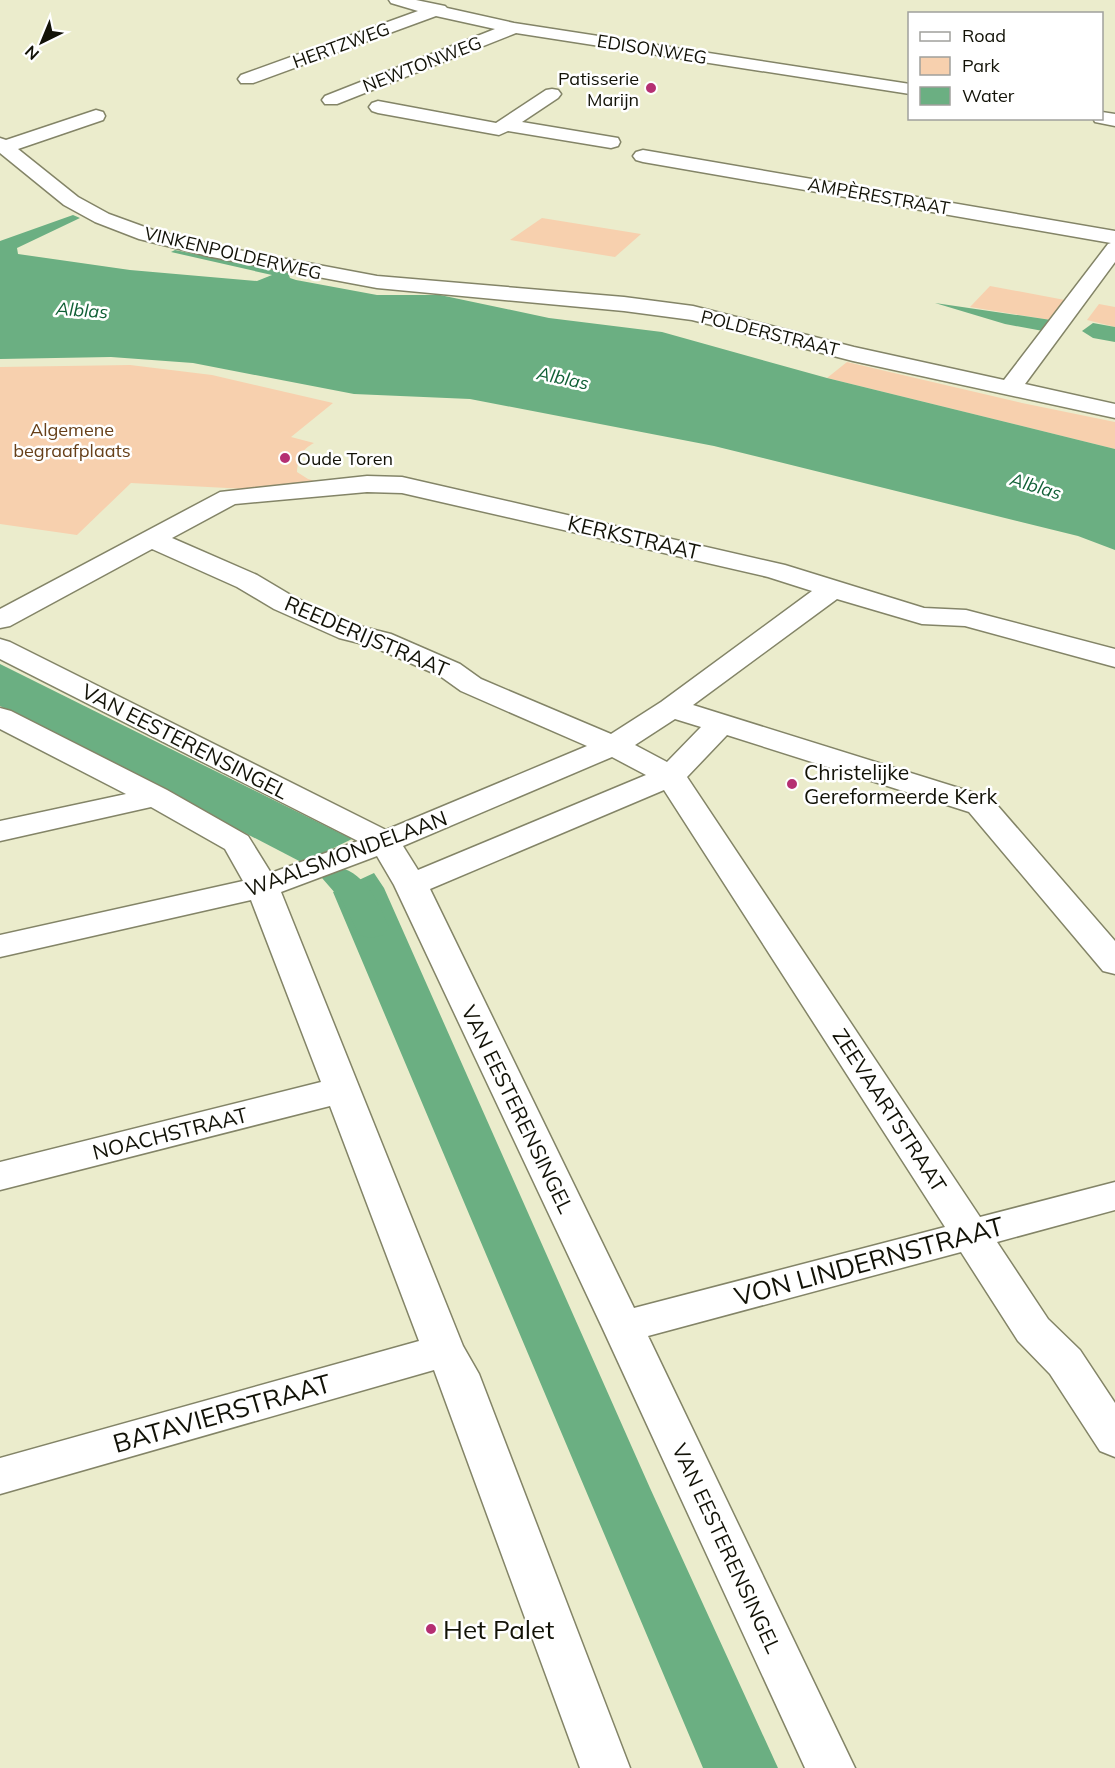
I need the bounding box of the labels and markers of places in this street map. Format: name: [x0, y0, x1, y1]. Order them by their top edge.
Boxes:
place label: Patisserie Marijn: [558, 67, 639, 111]
marker: Patisserie Marijn: [644, 81, 658, 95]
place label: Oude Toren: [297, 447, 393, 470]
marker: Oude Toren: [278, 451, 292, 465]
place label: Christelijke Gereformeerde Kerk: [804, 759, 997, 809]
marker: Christelijke Gereformeerde Kerk: [785, 777, 799, 791]
place label: Het Palet: [443, 1613, 554, 1646]
marker: Het Palet: [424, 1622, 438, 1636]

